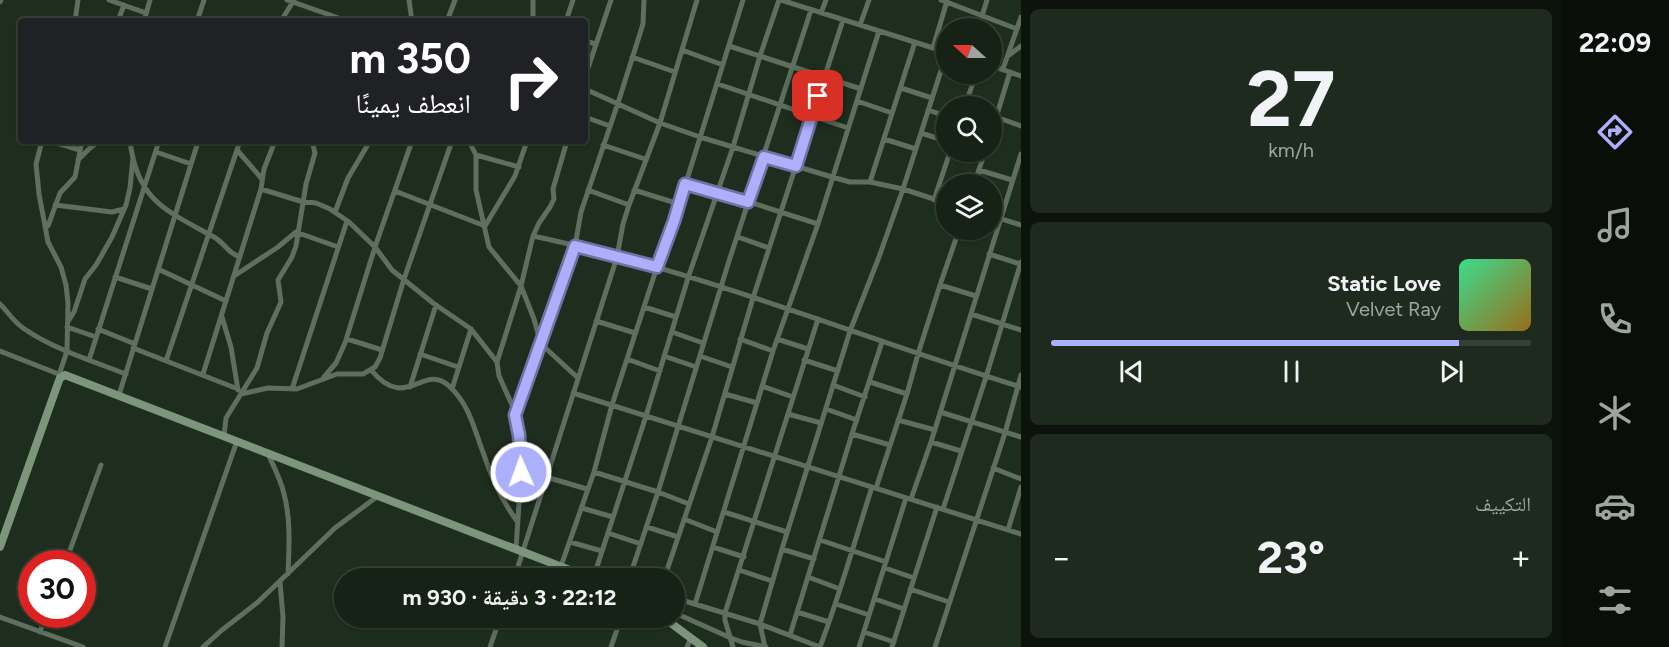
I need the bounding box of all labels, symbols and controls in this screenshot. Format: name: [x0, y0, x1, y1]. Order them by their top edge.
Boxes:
north arrow: [936, 18, 1002, 84]
map controls: [936, 18, 1002, 240]
text: 22:09: [1579, 26, 1651, 59]
text: 350 m: [349, 33, 471, 84]
icon: right: [492, 42, 570, 120]
text: 27: [1247, 52, 1335, 146]
pin: [792, 70, 843, 121]
icon: arrive: [801, 79, 834, 112]
text: انعطف يمينًا: [355, 87, 471, 120]
button: search: [936, 96, 1002, 162]
icon: directions: [1594, 111, 1636, 153]
text: km/h: [1268, 138, 1314, 162]
button: layers: [936, 174, 1002, 240]
icon: music: [1594, 204, 1636, 246]
text: Static Love: [1327, 270, 1441, 297]
text: Velvet Ray: [1346, 297, 1441, 321]
icon: phone: [1594, 298, 1636, 340]
icon: previous: [1115, 355, 1148, 388]
icon: pause: [1275, 355, 1308, 388]
icon: next: [1435, 355, 1468, 388]
icon: climate: [1594, 392, 1636, 434]
position arrow: [489, 440, 553, 504]
icon: car: [1594, 485, 1636, 527]
text: التكييف: [1475, 492, 1531, 516]
text: 23°: [1257, 530, 1325, 584]
text: −: [1051, 538, 1072, 577]
text: +: [1510, 538, 1531, 577]
speed limit sign: 30: [18, 550, 96, 628]
icon: filters: [1594, 579, 1636, 621]
text: 22:12 · 3 دقيقة · 930 m: [403, 584, 616, 611]

